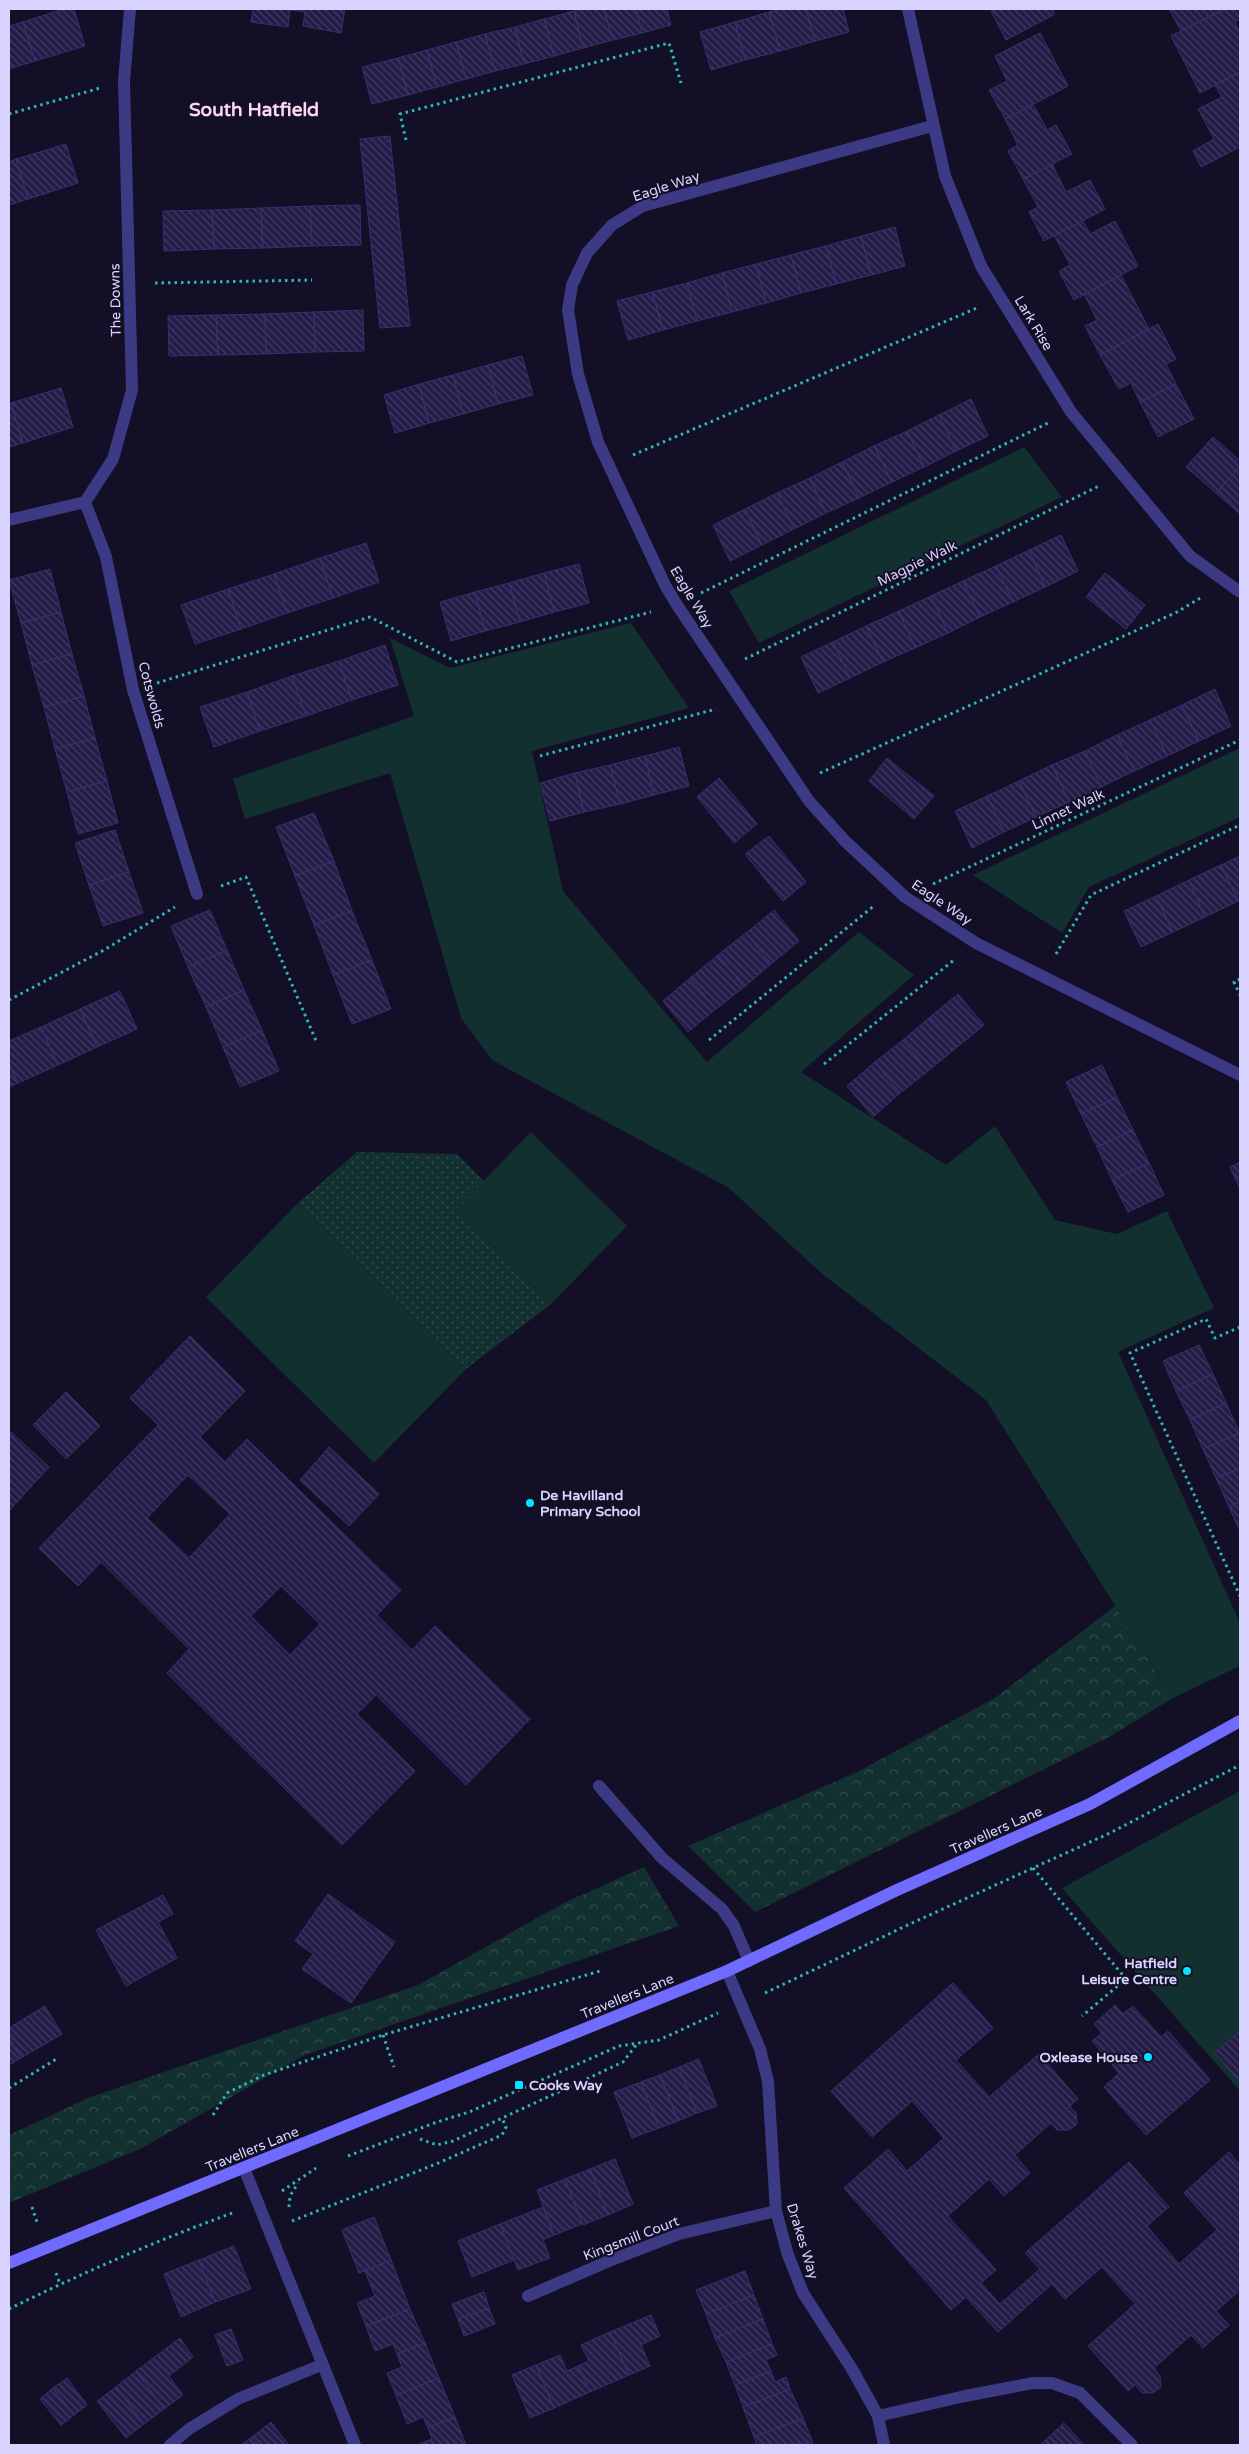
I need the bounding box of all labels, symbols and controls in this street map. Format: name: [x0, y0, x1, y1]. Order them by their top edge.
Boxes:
district label: South Hatfield: [189, 99, 319, 121]
street label: Eagle Way: [631, 168, 702, 205]
street label: The Downs: [106, 263, 125, 337]
street label: Lark Rise: [1011, 293, 1057, 354]
street label: Magpie Walk: [875, 537, 960, 590]
street label: Eagle Way: [666, 563, 717, 632]
street label: Cotswolds: [134, 660, 169, 731]
street label: Linnet Walk: [1029, 785, 1108, 834]
street label: Eagle Way: [908, 876, 976, 929]
place label: De Havilland Primary School: [540, 1487, 641, 1520]
marker: De Havilland Primary School: [524, 1497, 536, 1509]
street label: Travellers Lane: [948, 1803, 1045, 1858]
place label: Hatfield Leisure Centre: [1081, 1955, 1177, 1988]
marker: Hatfield Leisure Centre: [1181, 1965, 1193, 1977]
street label: Travellers Lane: [578, 1970, 676, 2023]
place label: Oxlease House: [1040, 2049, 1138, 2066]
marker: Oxlease House: [1142, 2051, 1154, 2063]
place label: Cooks Way: [529, 2077, 603, 2094]
marker: Cooks Way: [513, 2079, 525, 2091]
street label: Travellers Lane: [203, 2123, 301, 2176]
street label: Drakes Way: [783, 2201, 822, 2282]
street label: Kingsmill Court: [581, 2212, 682, 2265]

